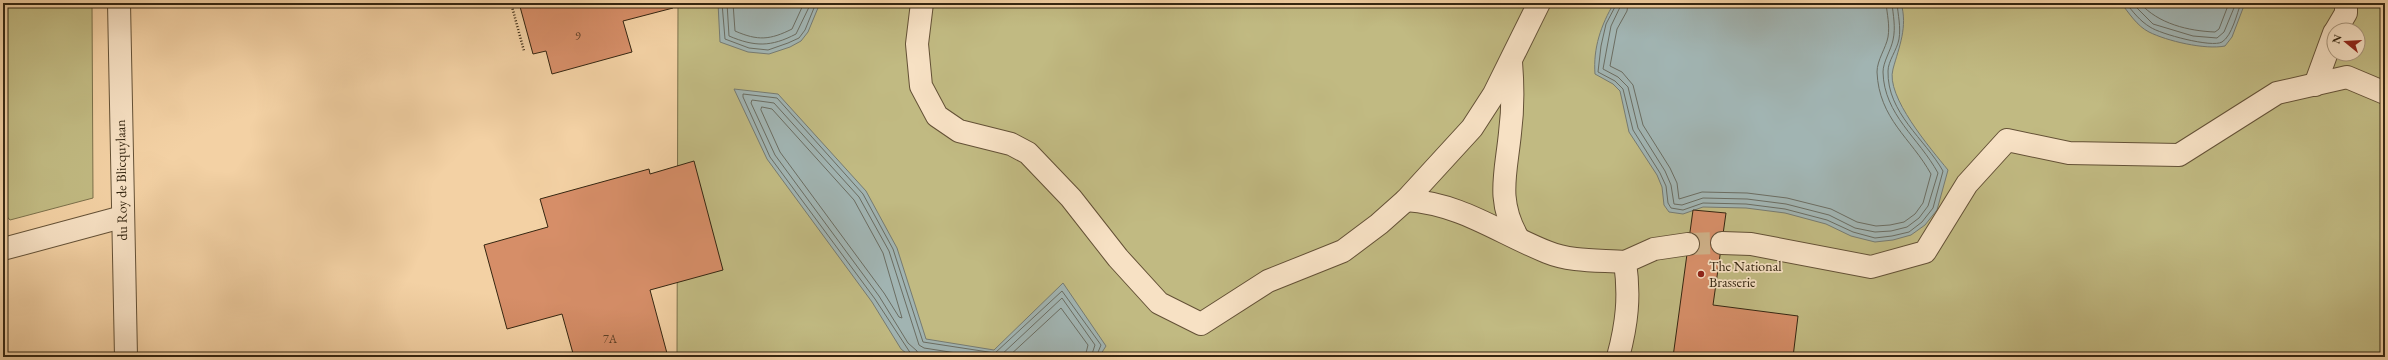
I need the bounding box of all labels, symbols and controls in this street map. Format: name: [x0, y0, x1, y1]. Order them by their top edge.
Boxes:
north arrow: [2326, 22, 2366, 62]
house number: 9: [575, 28, 581, 44]
text: N: [2328, 32, 2345, 45]
street label: du Roy de Blicquylaan: [111, 119, 131, 241]
place label: The National Brasserie: [1709, 257, 1782, 291]
marker: The National Brasserie: [1696, 269, 1706, 279]
house number: 7A: [603, 331, 618, 347]

